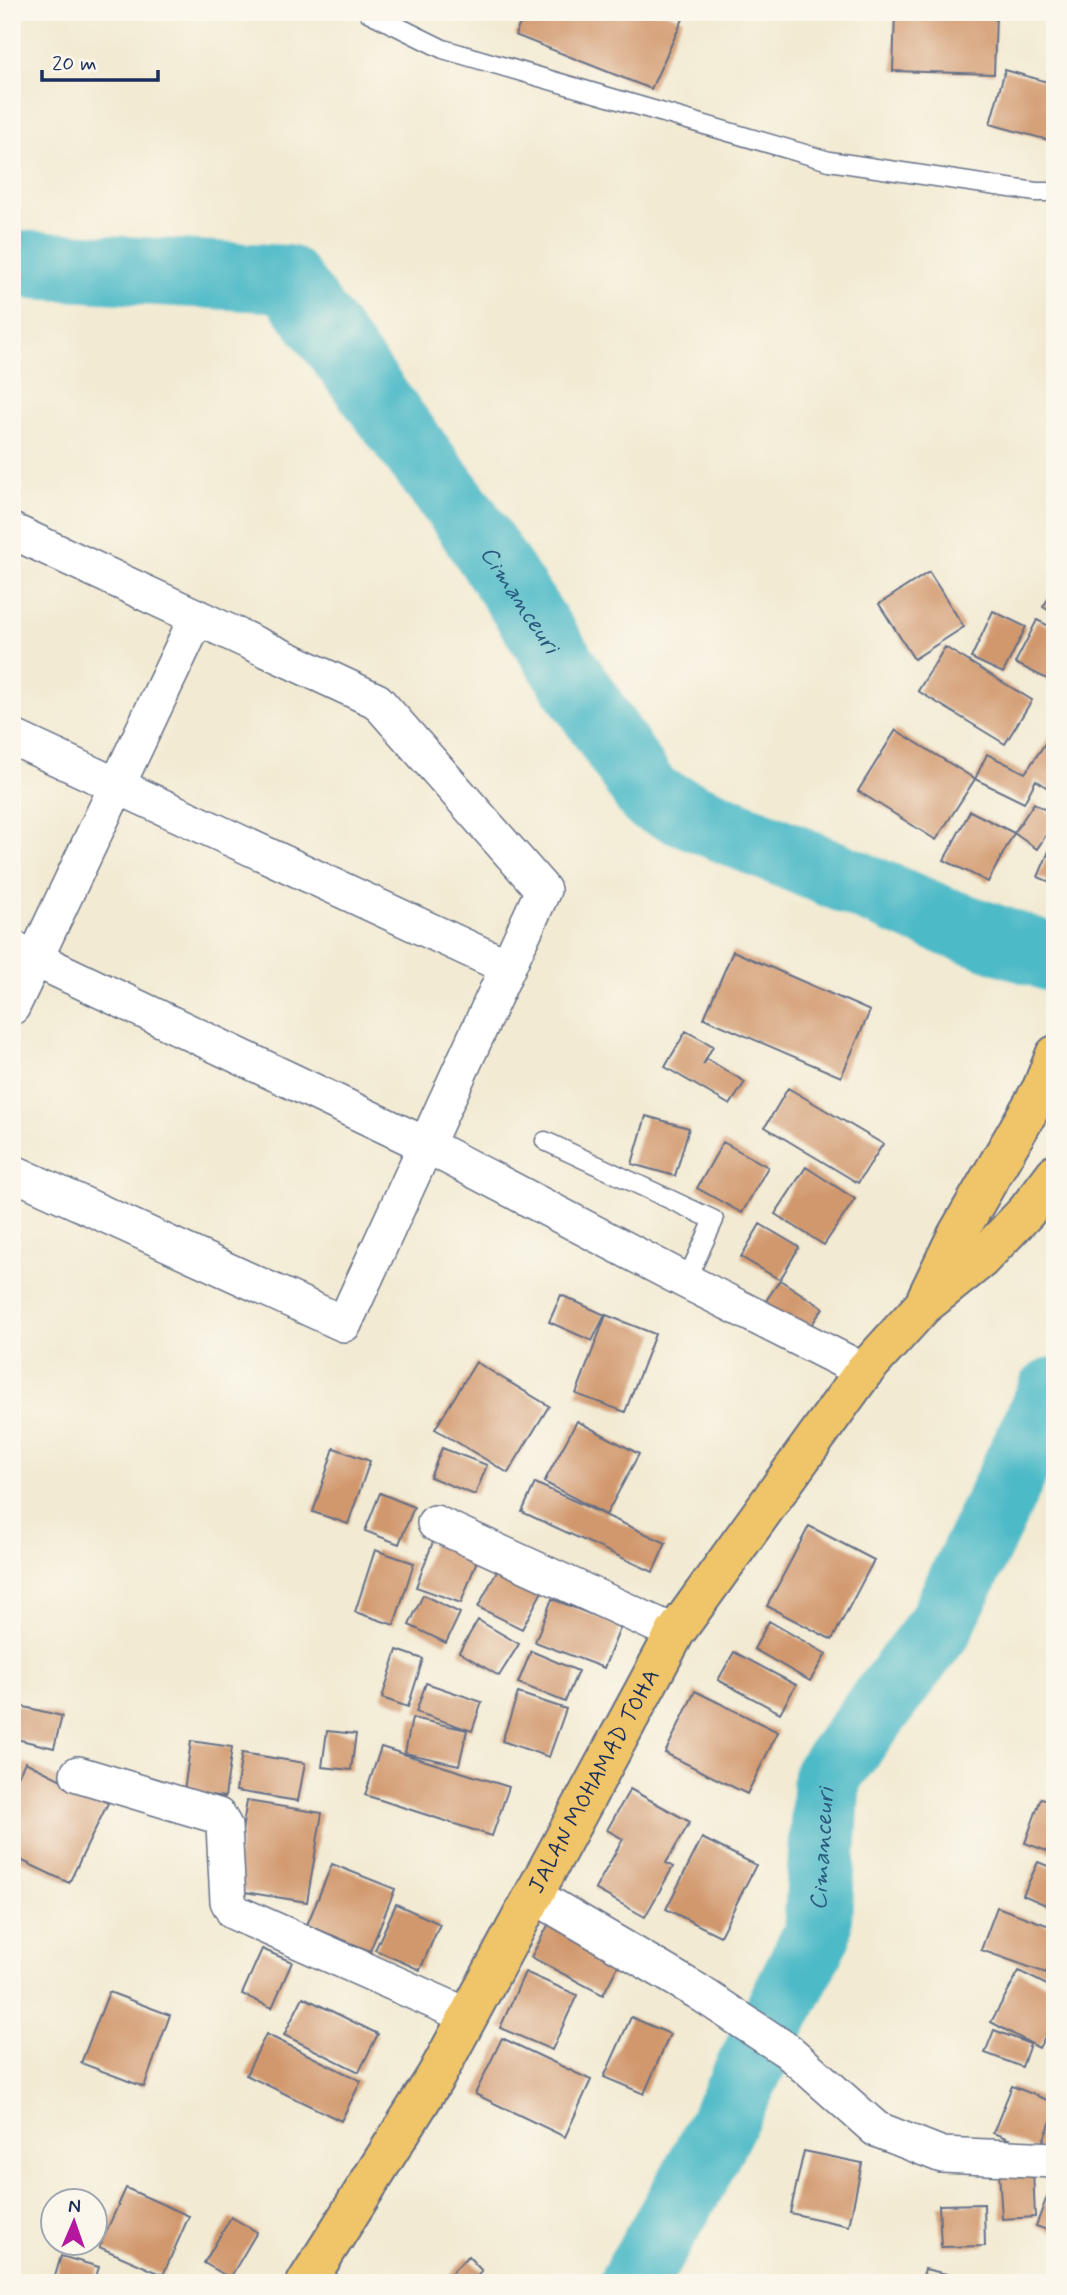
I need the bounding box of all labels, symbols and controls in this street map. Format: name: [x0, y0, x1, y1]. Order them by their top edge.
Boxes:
scale bar: [42, 38, 158, 82]
text: 20 m: [52, 50, 97, 78]
water label: Cimanceuri: [473, 540, 567, 661]
street label: JALAN MOHAMAD TOHA: [522, 1664, 668, 1899]
water label: Cimanceuri: [803, 1785, 842, 1911]
north arrow: [38, 2186, 108, 2256]
text: N: [68, 2194, 81, 2219]

